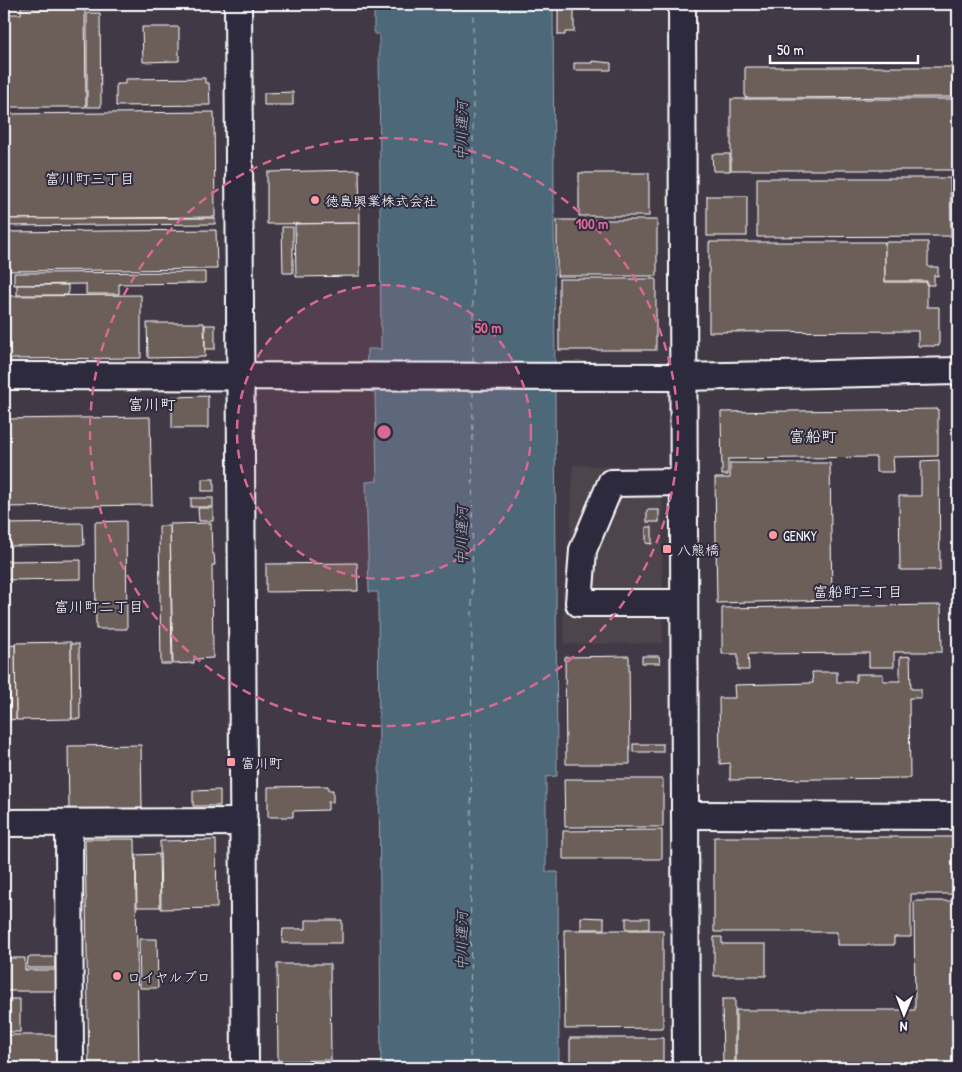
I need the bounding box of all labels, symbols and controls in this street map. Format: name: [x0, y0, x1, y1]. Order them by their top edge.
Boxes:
scale bar: [770, 32, 917, 64]
text: 50 m: [777, 39, 804, 60]
water label: 中川運河: [451, 99, 472, 161]
district label: 富川町三丁目: [45, 168, 135, 189]
place label: 徳島興業株式会社: [325, 191, 437, 210]
marker: 徳島興業株式会社: [309, 194, 321, 206]
text: 100 m: [576, 213, 608, 234]
text: 50 m: [475, 317, 501, 338]
district label: 富川町: [128, 393, 176, 415]
centre of rings: [375, 423, 393, 441]
district label: 富船町: [789, 425, 837, 447]
water label: 中川運河: [451, 504, 472, 566]
place label: GENKY: [783, 526, 818, 545]
marker: GENKY: [767, 529, 779, 541]
place label: 八熊橋: [677, 540, 719, 559]
marker: 八熊橋: [661, 543, 673, 555]
district label: 富船町三丁目: [813, 581, 903, 602]
district label: 富川町二丁目: [54, 596, 144, 617]
place label: 富川町: [241, 753, 283, 772]
marker: 富川町: [225, 756, 237, 768]
water label: 中川運河: [451, 909, 472, 971]
place label: ロイヤルプロ: [127, 967, 211, 986]
marker: ロイヤルプロ: [111, 970, 123, 982]
north arrow: [880, 990, 930, 1040]
text: N: [899, 1018, 908, 1037]

